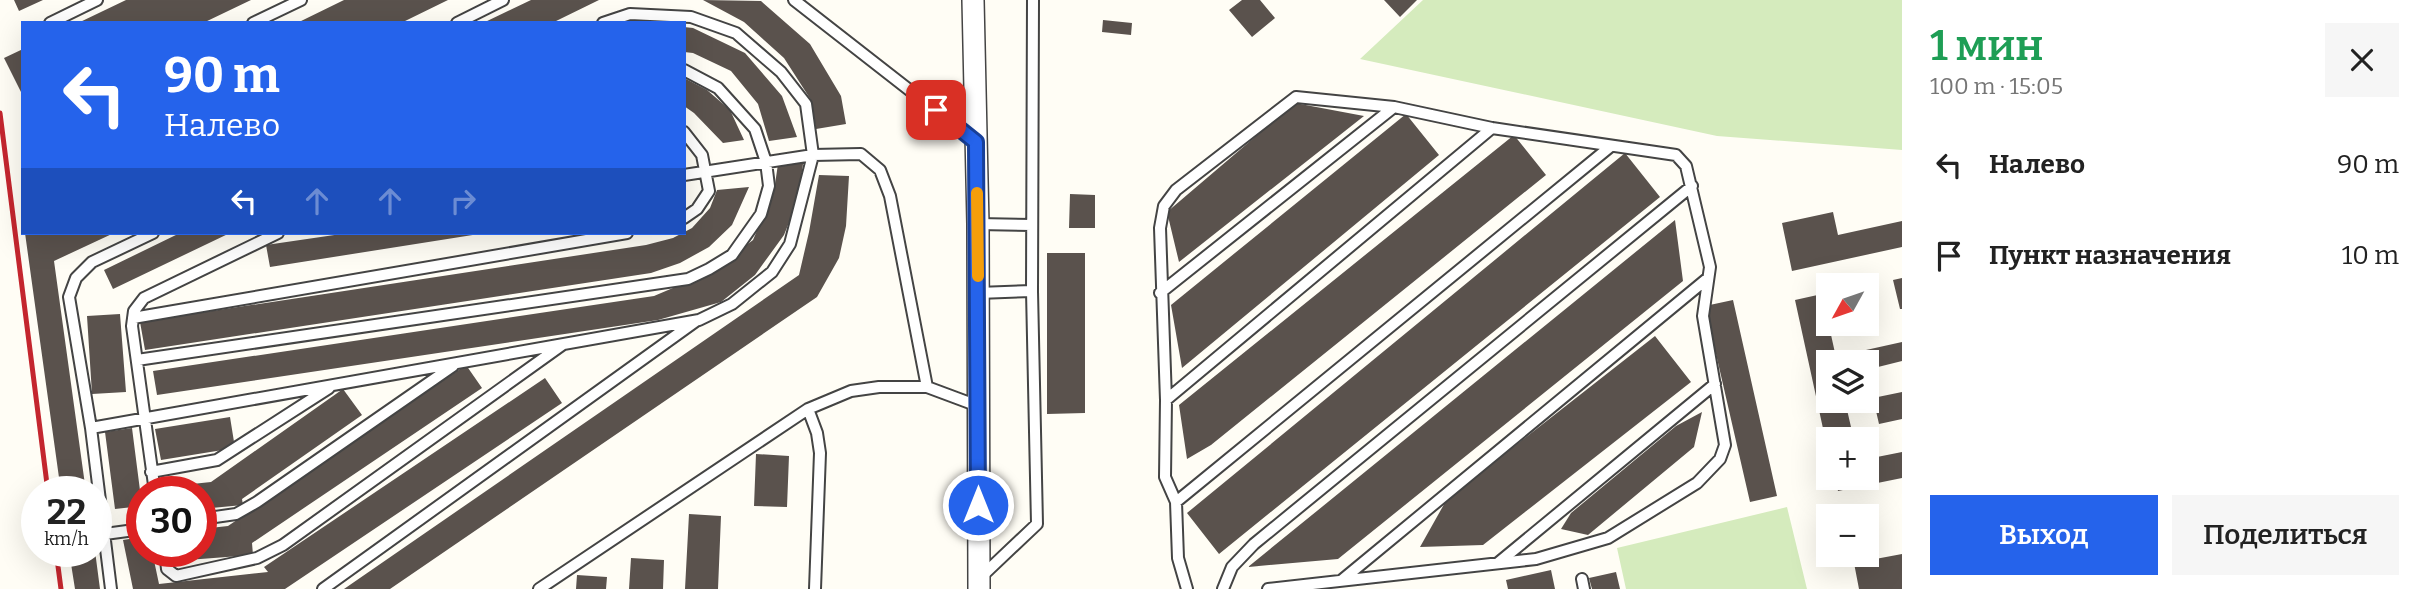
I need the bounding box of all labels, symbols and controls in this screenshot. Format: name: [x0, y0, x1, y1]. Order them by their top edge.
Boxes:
text: 1 мин: [1930, 21, 2043, 71]
button: close: [2325, 23, 2399, 97]
text: 90 m: [164, 46, 280, 105]
icon: left: [49, 49, 140, 140]
text: 100 m · 15:05: [1930, 72, 2063, 100]
pin: [906, 80, 966, 140]
icon: arrive: [917, 91, 955, 129]
text: Налево: [164, 106, 280, 144]
icon: left: [1930, 146, 1968, 184]
text: Налево: [1989, 149, 2085, 180]
text: 90 m: [2337, 149, 2399, 180]
icon: left: [225, 182, 263, 220]
icon: ahead: [298, 182, 336, 220]
icon: ahead: [371, 182, 409, 220]
icon: right: [444, 182, 482, 220]
icon: arrive: [1930, 237, 1968, 275]
text: Пункт назначения: [1989, 240, 2231, 271]
text: 10 m: [2342, 240, 2399, 271]
north arrow: [1816, 273, 1880, 336]
map controls: [1816, 273, 1879, 567]
button: layers: [1816, 350, 1879, 413]
button: +: [1816, 427, 1879, 490]
position arrow: [941, 468, 1015, 542]
speed limit sign: 30: [126, 476, 217, 567]
text: 22: [47, 491, 86, 533]
button: Выход: [1930, 495, 2158, 575]
button: Поделиться: [2172, 495, 2399, 575]
button: −: [1816, 504, 1879, 567]
text: km/h: [44, 528, 89, 550]

